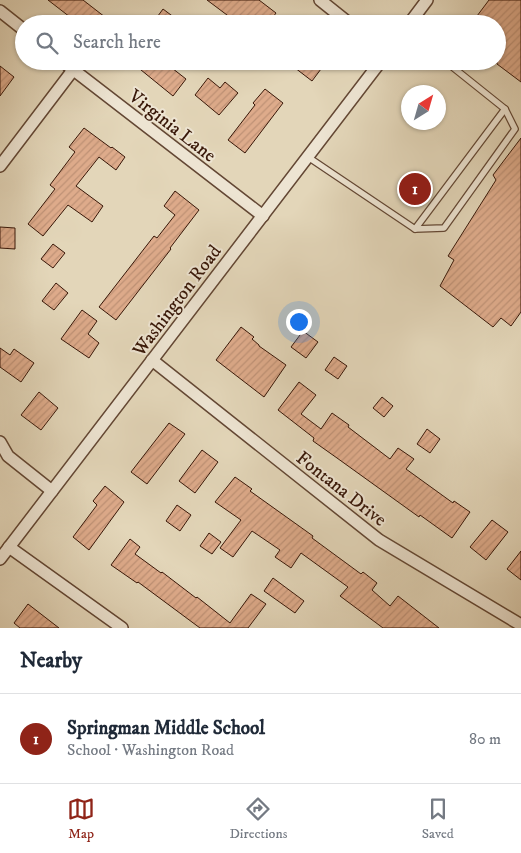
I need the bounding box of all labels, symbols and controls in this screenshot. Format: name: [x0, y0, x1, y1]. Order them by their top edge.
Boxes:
search box: [15, 15, 506, 70]
icon: search: [33, 29, 61, 57]
text: Search here: [73, 31, 161, 54]
street label: Virginia Lane: [123, 84, 220, 167]
north arrow: [401, 85, 446, 130]
pin: 1: [399, 170, 431, 208]
street label: Washington Road: [127, 240, 227, 362]
your location: [286, 309, 312, 335]
street label: Fontana Drive: [291, 447, 391, 532]
text: Nearby: [20, 648, 82, 674]
text: Springman Middle School: [67, 717, 265, 740]
text: 1: [33, 729, 39, 749]
text: 80 m: [469, 729, 501, 749]
text: School · Washington Road: [67, 740, 234, 760]
tab: Map: [67, 795, 95, 843]
tab: Directions: [229, 795, 287, 843]
tab: Saved: [422, 795, 454, 843]

